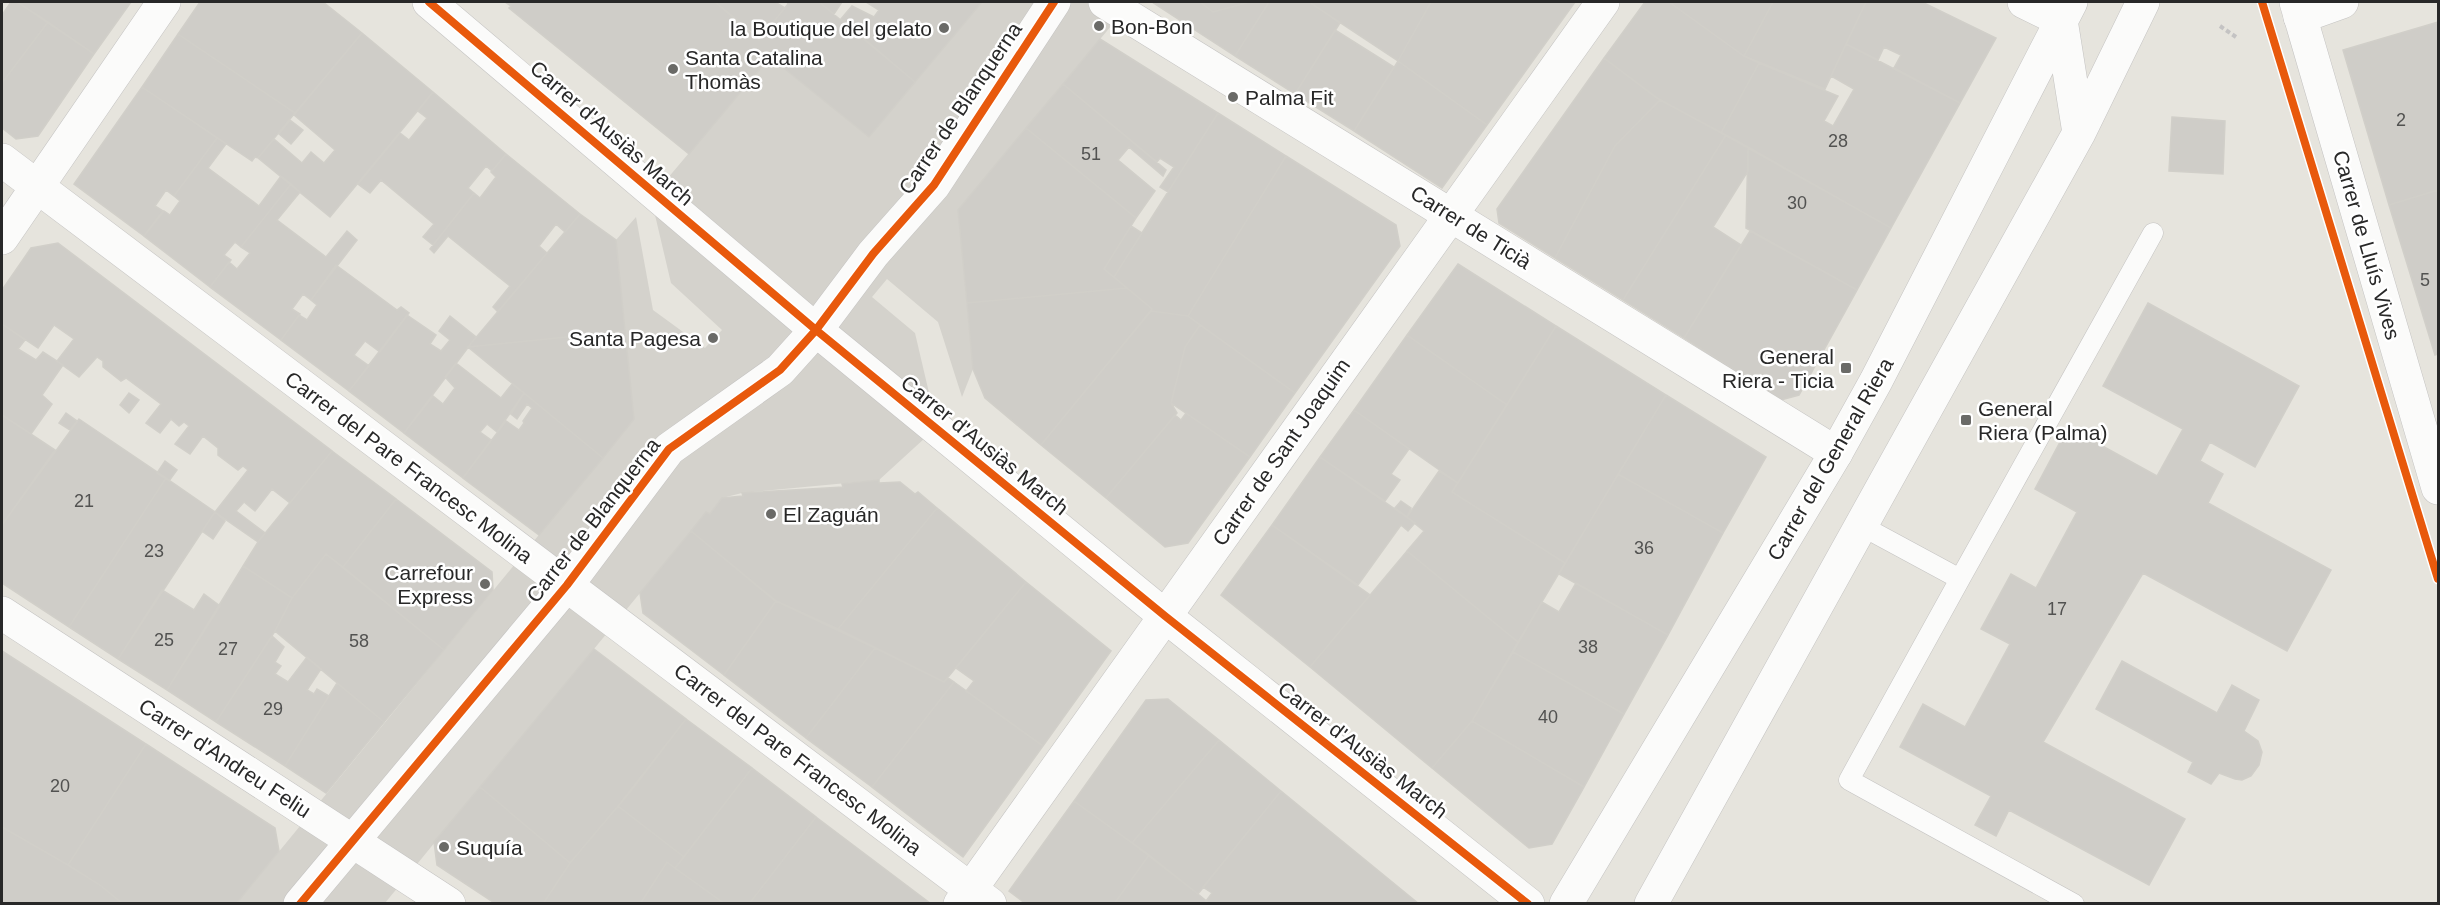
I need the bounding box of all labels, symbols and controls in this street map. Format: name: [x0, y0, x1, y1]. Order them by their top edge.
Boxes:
place label: Bon-Bon: [1111, 15, 1193, 38]
place label: la Boutique del gelato: [730, 17, 932, 40]
street label: Carrer de Blanquerna: [894, 18, 1026, 198]
marker: Bon-Bon: [1092, 19, 1106, 33]
marker: la Boutique del gelato: [937, 21, 951, 35]
place label: Santa Catalina Thomàs: [685, 46, 823, 93]
street label: Carrer d'Ausiàs March: [526, 56, 698, 210]
marker: Santa Catalina Thomàs: [666, 62, 680, 76]
place label: Palma Fit: [1245, 86, 1334, 109]
marker: Palma Fit: [1226, 90, 1240, 104]
house number: 2: [2396, 110, 2406, 130]
house number: 28: [1828, 131, 1848, 151]
house number: 51: [1081, 144, 1101, 164]
street label: Carrer de Lluís Vives: [2329, 148, 2405, 342]
street label: Carrer de Ticià: [1407, 181, 1536, 273]
house number: 30: [1787, 193, 1807, 213]
house number: 5: [2420, 270, 2430, 290]
place label: Santa Pagesa: [569, 327, 701, 350]
marker: Santa Pagesa: [706, 331, 720, 345]
place label: General Riera - Ticia: [1722, 345, 1834, 392]
street label: Carrer del General Riera: [1763, 353, 1898, 564]
street label: Carrer de Sant Joaquim: [1208, 354, 1354, 550]
marker: General Riera - Ticia: [1839, 361, 1853, 375]
street label: Carrer del Pare Francesc Molina: [281, 367, 537, 568]
street label: Carrer d'Ausiàs March: [897, 371, 1073, 519]
place label: General Riera (Palma): [1978, 397, 2108, 444]
marker: General Riera (Palma): [1959, 413, 1973, 427]
street label: Carrer de Blanquerna: [522, 433, 664, 607]
house number: 21: [74, 491, 94, 511]
place label: El Zaguán: [783, 503, 879, 526]
marker: El Zaguán: [764, 507, 778, 521]
house number: 36: [1634, 538, 1654, 558]
house number: 23: [144, 541, 164, 561]
place label: Carrefour Express: [384, 561, 473, 608]
marker: Carrefour Express: [478, 577, 492, 591]
house number: 17: [2047, 599, 2067, 619]
house number: 25: [154, 630, 174, 650]
house number: 58: [349, 631, 369, 651]
house number: 38: [1578, 637, 1598, 657]
house number: 27: [218, 639, 238, 659]
street label: Carrer del Pare Francesc Molina: [670, 659, 926, 860]
street label: Carrer d'Ausiàs March: [1274, 677, 1452, 823]
street label: Carrer d'Andreu Feliu: [135, 694, 315, 822]
house number: 29: [263, 699, 283, 719]
house number: 40: [1538, 707, 1558, 727]
house number: 20: [50, 776, 70, 796]
place label: Suquía: [456, 836, 523, 859]
marker: Suquía: [437, 840, 451, 854]

